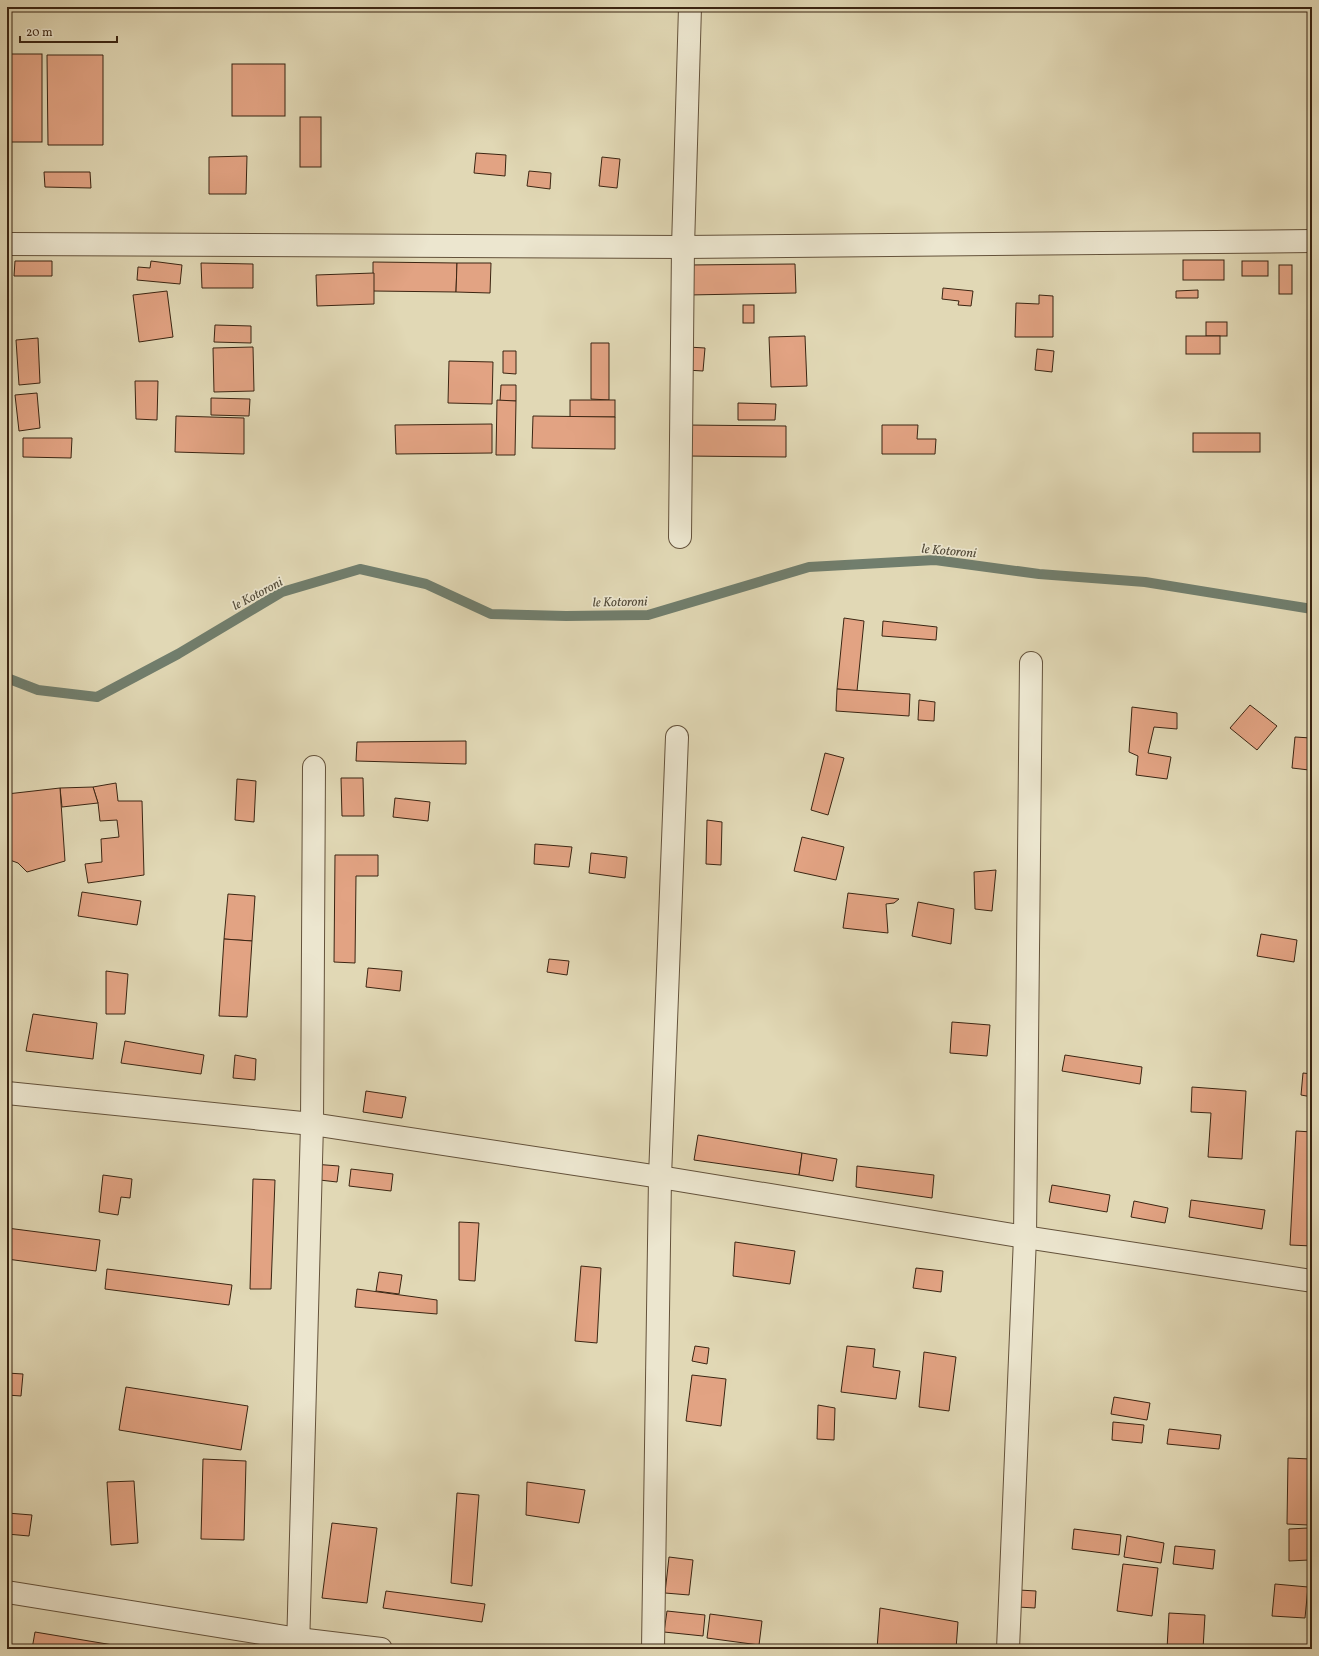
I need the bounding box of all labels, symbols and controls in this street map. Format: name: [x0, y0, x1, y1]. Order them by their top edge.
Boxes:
scale bar: [20, 18, 117, 44]
text: 20 m: [26, 25, 53, 41]
water label: le Kotoroni: [921, 541, 978, 563]
water label: le Kotoroni: [230, 574, 287, 616]
water label: le Kotoroni: [592, 594, 648, 612]

